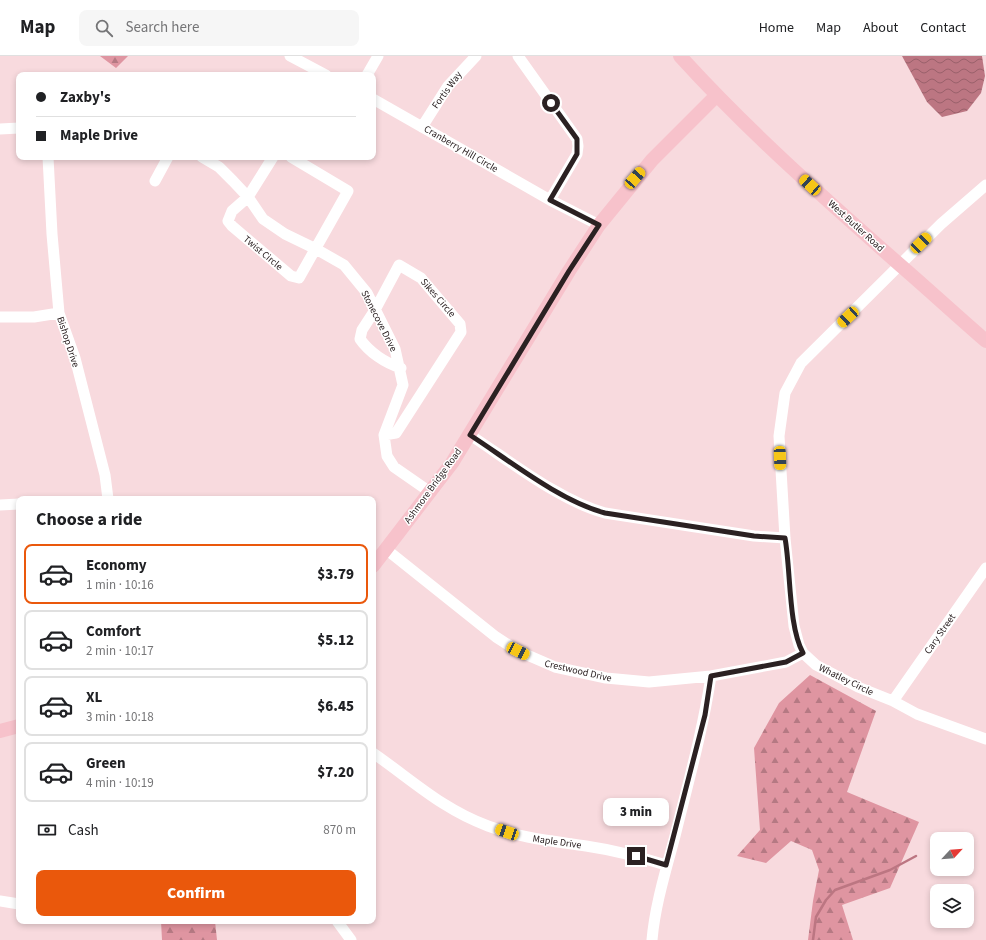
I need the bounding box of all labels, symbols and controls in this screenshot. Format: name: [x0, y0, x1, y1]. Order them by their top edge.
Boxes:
search box: [79, 10, 359, 46]
text: Map: [20, 14, 55, 41]
icon: search: [93, 17, 115, 39]
text: Search here: [125, 17, 199, 38]
text: Home: [759, 18, 794, 38]
text: Map: [816, 18, 841, 38]
text: About: [863, 18, 898, 38]
text: Contact: [920, 18, 966, 38]
street label: Fortis Way: [429, 68, 466, 112]
text: Zaxby's: [60, 87, 111, 108]
route start: [542, 94, 560, 112]
street label: Cranberry Hill Circle: [421, 122, 501, 176]
text: Maple Drive: [60, 125, 138, 146]
car: [623, 165, 647, 191]
car: [797, 173, 823, 197]
street label: West Butler Road: [825, 197, 887, 255]
car: [908, 230, 934, 256]
street label: Twist Circle: [240, 232, 286, 274]
street label: Sikes Circle: [417, 276, 459, 320]
street label: Stonecove Drive: [358, 288, 401, 354]
car: [835, 304, 861, 330]
street label: Bishop Drive: [53, 315, 83, 369]
street label: Ashmore Bridge Road: [401, 445, 465, 527]
car: [774, 446, 786, 470]
text: Choose a ride: [36, 507, 142, 532]
text: Economy: [86, 555, 147, 576]
icon: car: [38, 556, 74, 592]
text: $3.79: [317, 564, 354, 585]
text: 1 min · 10:16: [86, 576, 154, 594]
street label: Cary Street: [921, 611, 959, 657]
text: Comfort: [86, 621, 141, 642]
icon: car: [38, 622, 74, 658]
text: $5.12: [317, 630, 354, 651]
car: [505, 640, 531, 662]
text: 2 min · 10:17: [86, 642, 154, 660]
street label: Crestwood Drive: [543, 656, 613, 686]
street label: Whatley Circle: [816, 661, 876, 699]
text: XL: [86, 687, 102, 708]
icon: car: [38, 688, 74, 724]
text: $6.45: [317, 696, 354, 717]
text: 3 min · 10:18: [86, 708, 154, 726]
text: Green: [86, 753, 126, 774]
icon: car: [38, 754, 74, 790]
text: $7.20: [317, 762, 354, 783]
text: 4 min · 10:19: [86, 774, 154, 792]
callout: 3 min: [603, 798, 669, 826]
text: 3 min: [620, 803, 652, 821]
icon: cash: [36, 819, 58, 841]
text: Cash: [68, 820, 99, 841]
text: 870 m: [323, 821, 356, 839]
car: [494, 822, 520, 842]
street label: Maple Drive: [532, 832, 582, 852]
north arrow: [930, 832, 974, 876]
map controls: [930, 832, 974, 928]
route end: [627, 847, 645, 865]
button: Confirm: [36, 870, 356, 916]
button: layers: [930, 884, 974, 928]

